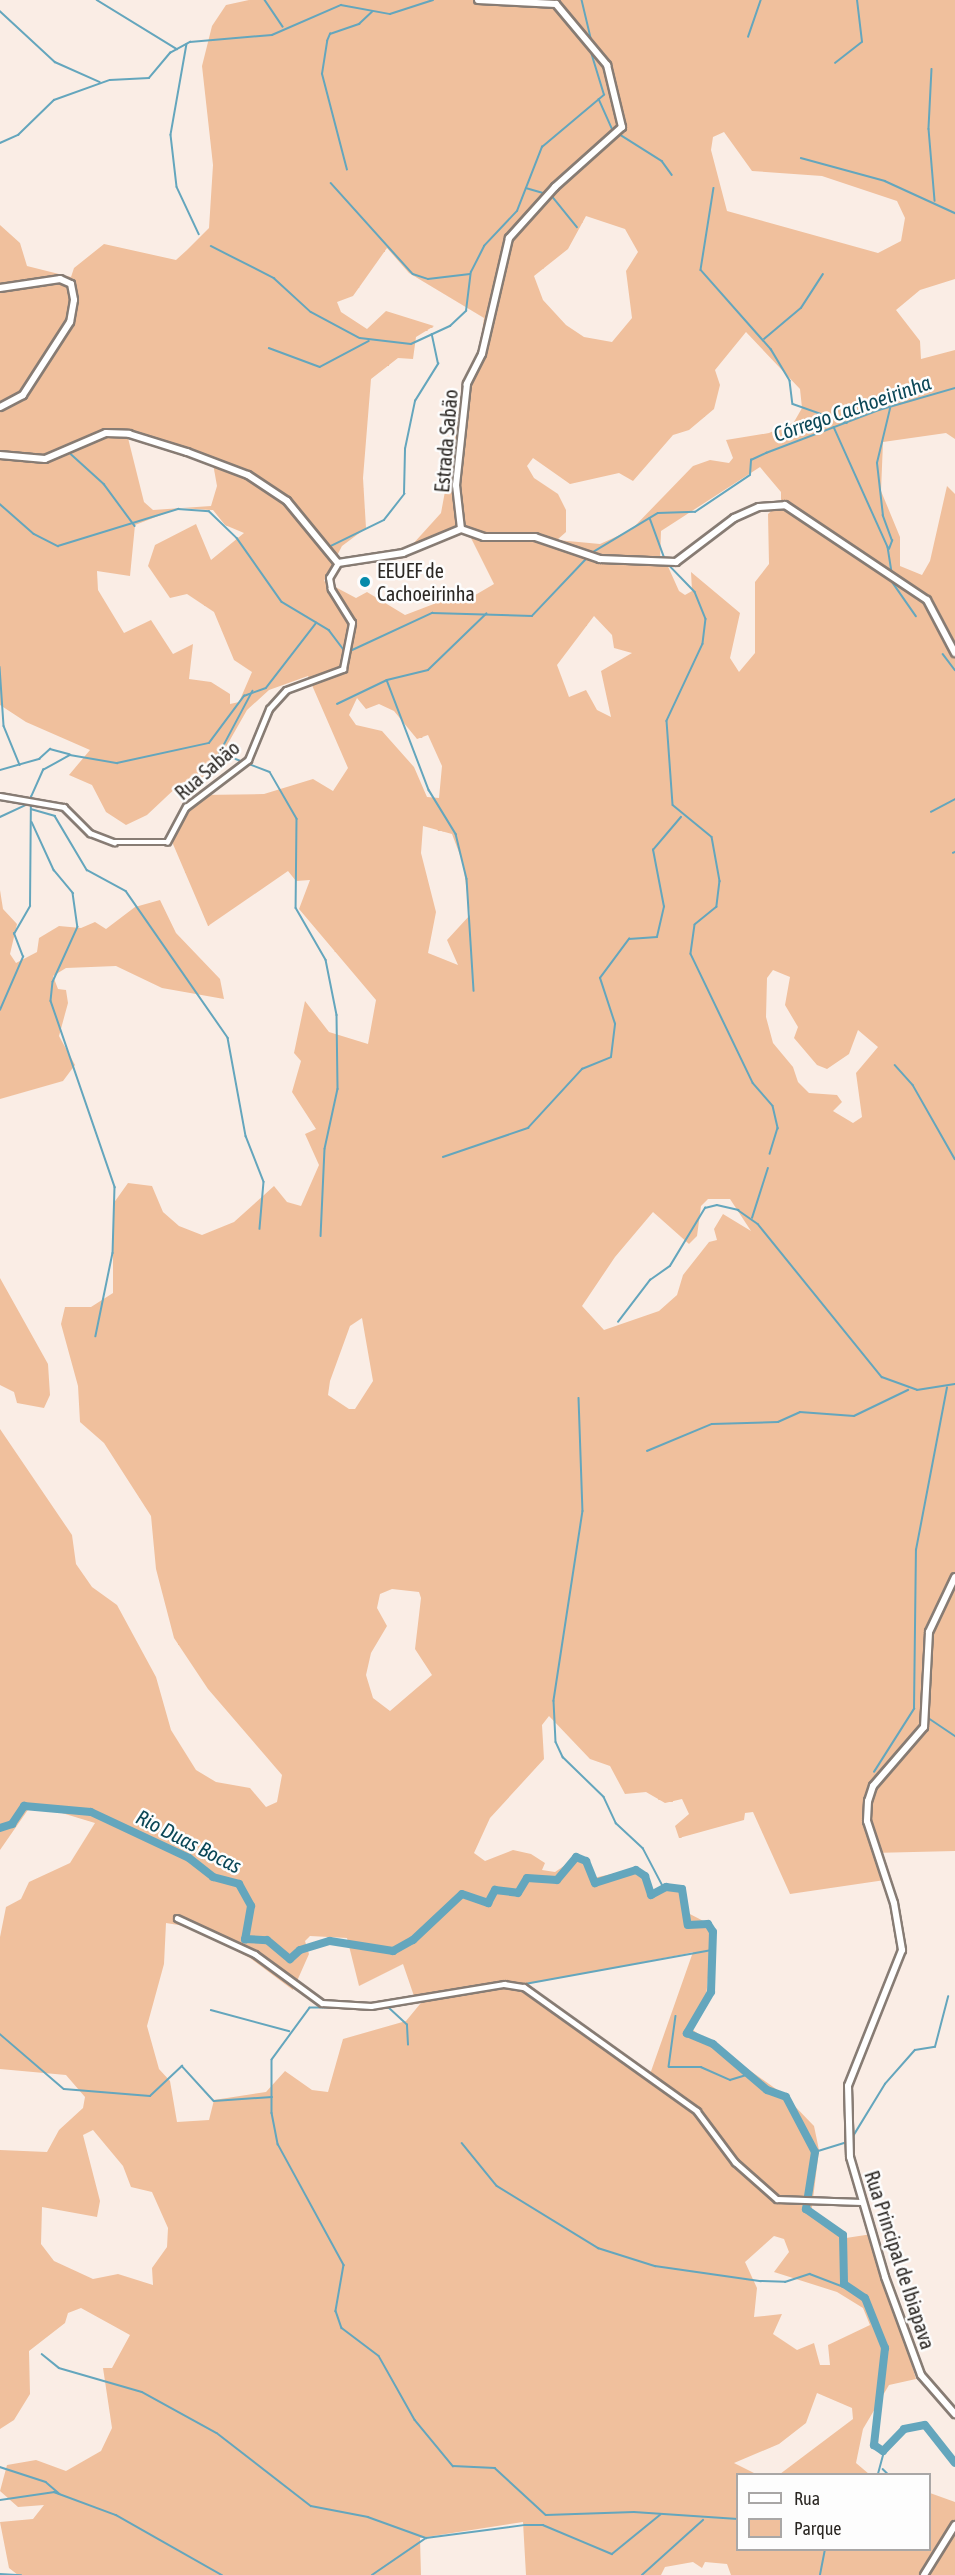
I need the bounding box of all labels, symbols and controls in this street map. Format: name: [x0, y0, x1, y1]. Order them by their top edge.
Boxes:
water label: Córrego Cachoeirinha: [770, 369, 934, 447]
street label: Estrada Sabäo: [430, 388, 462, 494]
place label: EEUEF de Cachoeirinha: [377, 558, 475, 605]
marker: EEUEF de Cachoeirinha: [358, 575, 372, 589]
street label: Rua Sabäo: [170, 735, 244, 805]
water label: Rio Duas Bocas: [132, 1804, 246, 1878]
street label: Rua Principal de Ibiapava: [860, 2168, 940, 2352]
legend: [736, 2473, 931, 2551]
text: Rua: [794, 2488, 820, 2509]
text: Parque: [794, 2518, 842, 2539]

